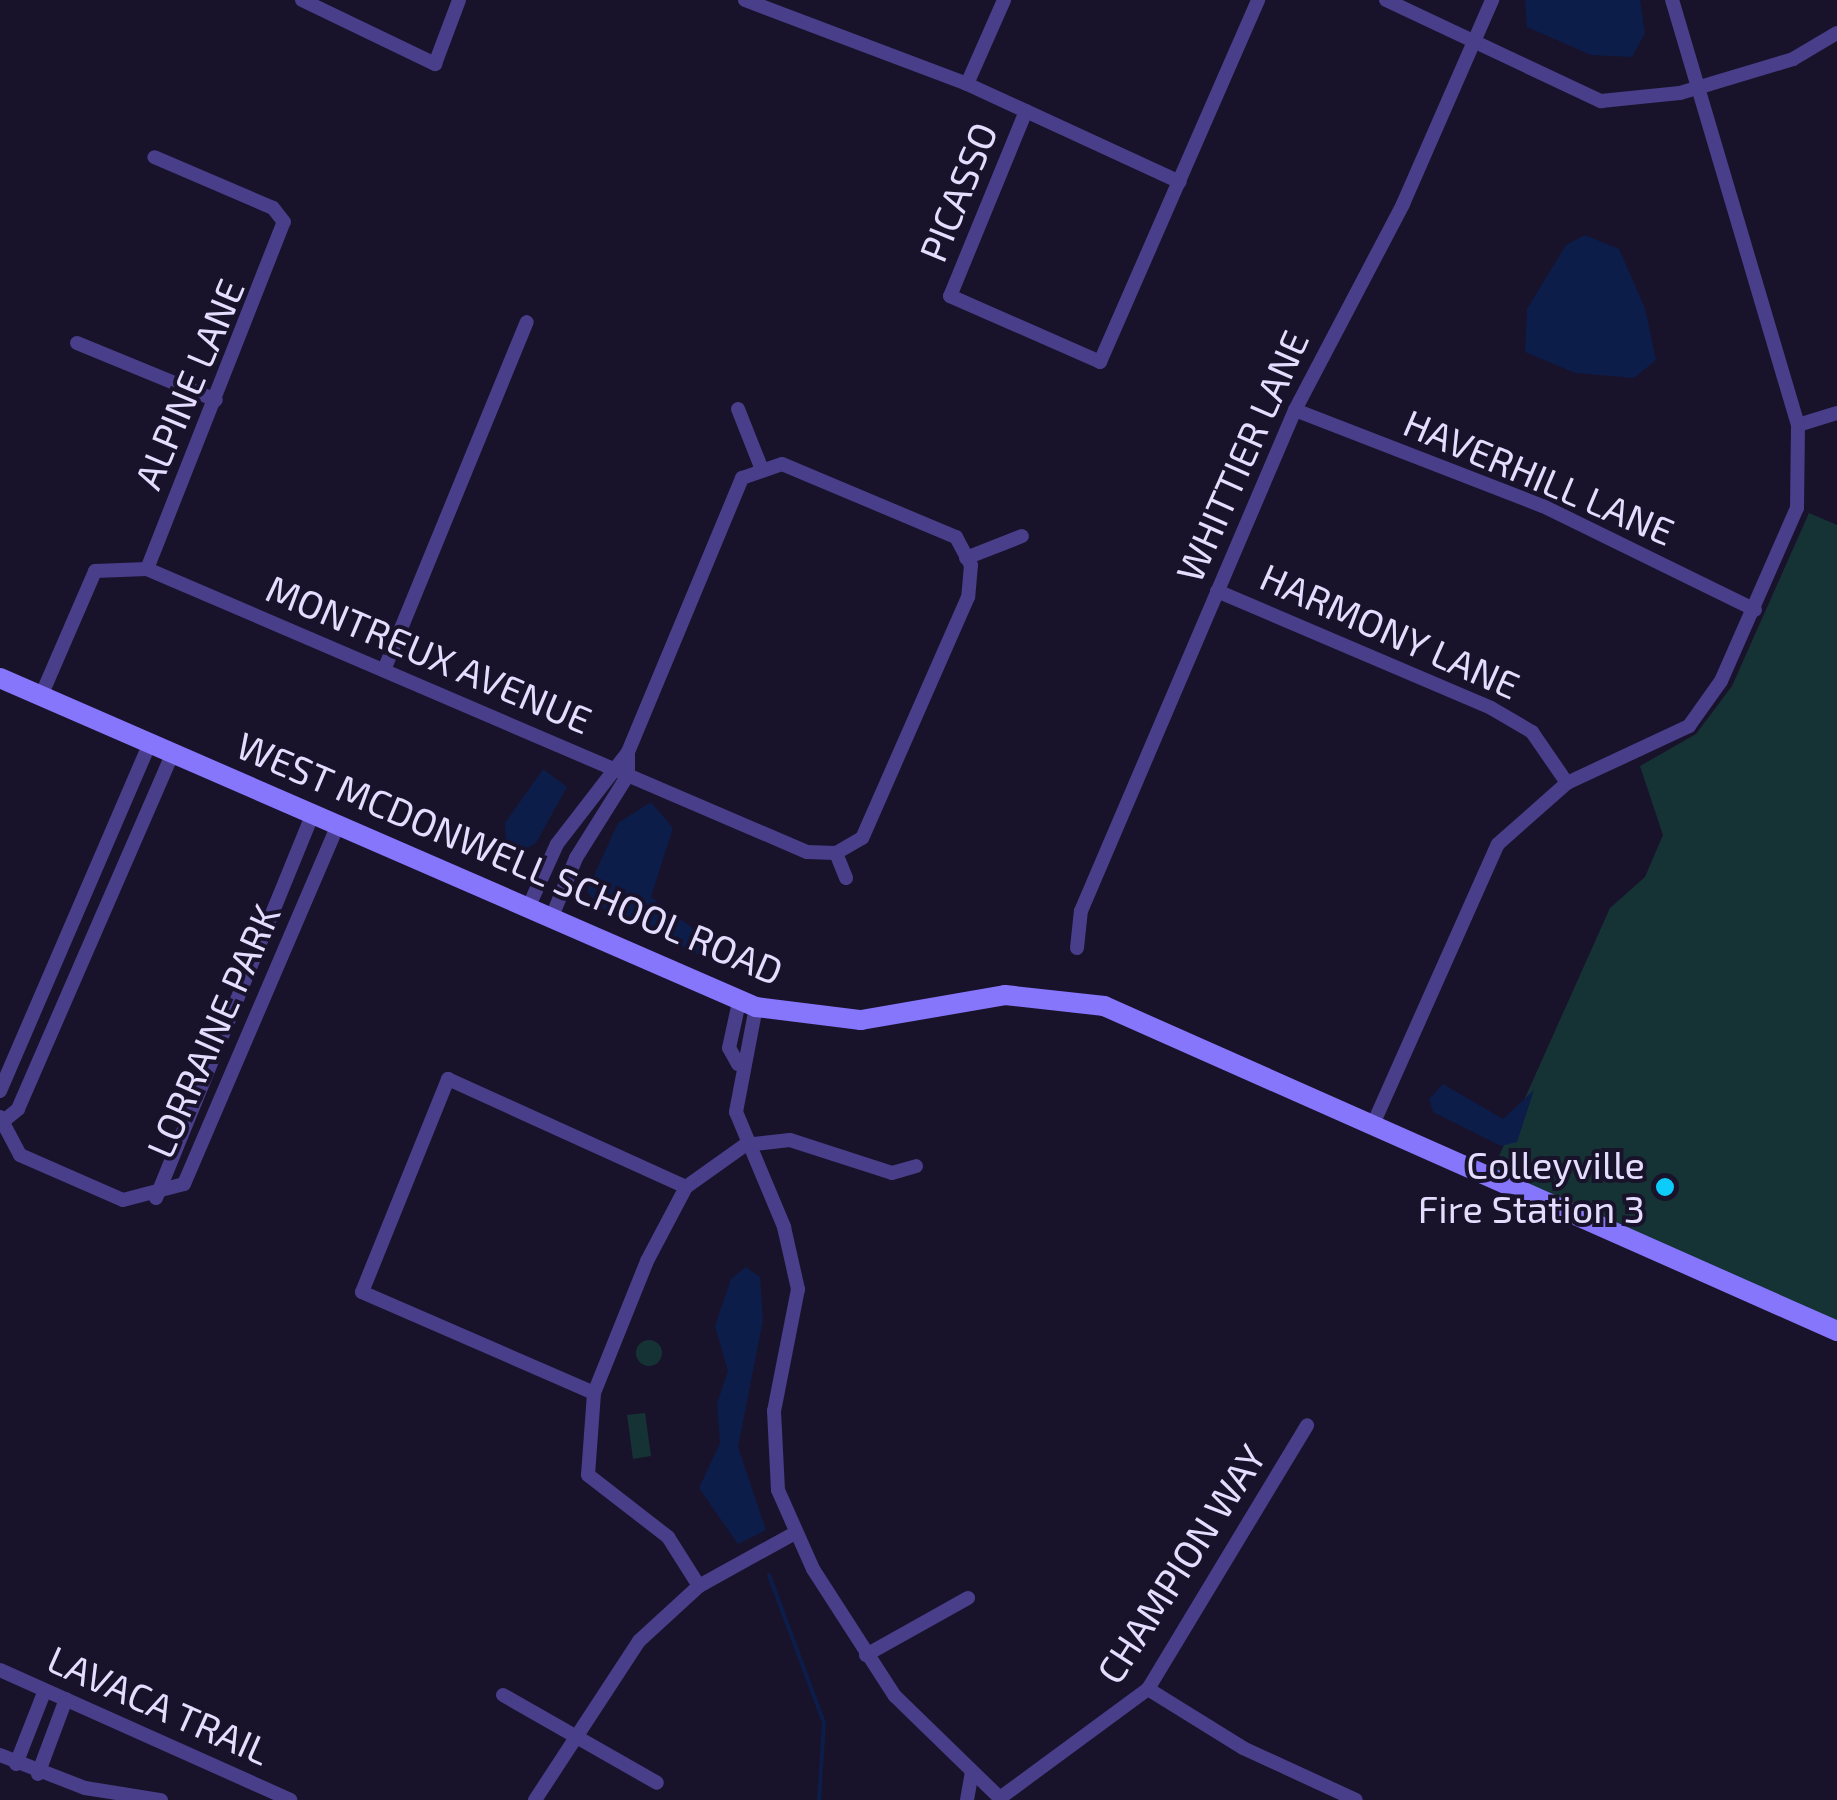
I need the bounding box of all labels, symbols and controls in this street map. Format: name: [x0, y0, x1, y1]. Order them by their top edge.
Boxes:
street label: PICASSO: [910, 116, 1006, 268]
street label: ALPINE LANE: [124, 272, 254, 496]
street label: WHITTIER LANE: [1166, 323, 1318, 589]
street label: HAVERHILL LANE: [1397, 399, 1681, 555]
street label: HARMONY LANE: [1253, 553, 1527, 709]
street label: MONTREUX AVENUE: [259, 565, 599, 743]
street label: WEST MCDONWELL SCHOOL ROAD: [229, 722, 791, 994]
street label: LORRAINE PARK: [137, 897, 289, 1165]
place label: Colleyville Fire Station 3: [1418, 1142, 1645, 1232]
marker: Colleyville Fire Station 3: [1654, 1176, 1676, 1198]
street label: CHAMPION WAY: [1087, 1436, 1275, 1692]
street label: LAVACA TRAIL: [40, 1635, 278, 1775]

